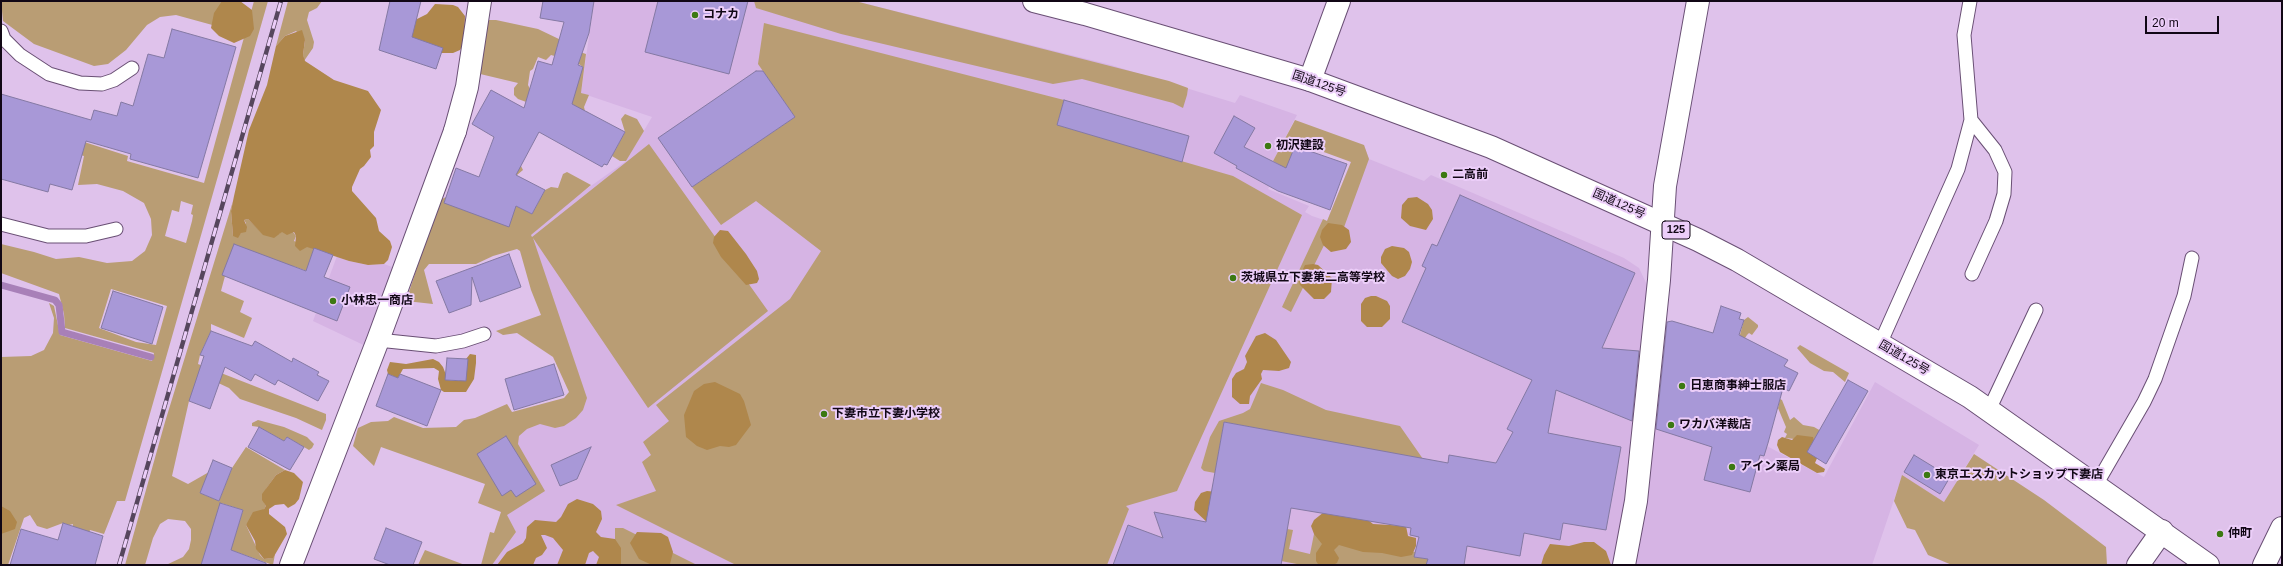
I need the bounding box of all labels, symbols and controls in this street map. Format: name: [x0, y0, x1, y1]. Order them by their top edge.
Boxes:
place label: コナカ: [703, 8, 739, 22]
scale bar: [2147, 8, 2221, 34]
marker: コナカ: [690, 10, 700, 20]
text: 20 m: [2152, 16, 2179, 30]
street label: 国道125号: [1290, 68, 1348, 100]
place label: 初沢建設: [1276, 139, 1324, 153]
marker: 初沢建設: [1263, 141, 1273, 151]
place label: 二高前: [1452, 168, 1488, 182]
marker: 二高前: [1439, 170, 1449, 180]
street label: 国道125号: [1590, 186, 1648, 222]
road number: 125: [1662, 221, 1690, 239]
place label: 茨城県立下妻第二高等学校: [1241, 271, 1385, 285]
marker: 茨城県立下妻第二高等学校: [1228, 273, 1238, 283]
place label: 小林忠一商店: [341, 294, 413, 308]
marker: 小林忠一商店: [328, 296, 338, 306]
street label: 国道125号: [1876, 338, 1932, 378]
place label: 日恵商事紳士服店: [1690, 379, 1786, 393]
marker: 日恵商事紳士服店: [1677, 381, 1687, 391]
place label: 下妻市立下妻小学校: [832, 407, 940, 421]
marker: 下妻市立下妻小学校: [819, 409, 829, 419]
place label: ワカバ洋裁店: [1679, 418, 1751, 432]
marker: ワカバ洋裁店: [1666, 420, 1676, 430]
place label: アイン薬局: [1740, 460, 1800, 474]
marker: アイン薬局: [1727, 462, 1737, 472]
place label: 東京エスカットショップ下妻店: [1935, 468, 2103, 482]
marker: 東京エスカットショップ下妻店: [1922, 470, 1932, 480]
place label: 仲町: [2228, 527, 2252, 541]
marker: 仲町: [2215, 529, 2225, 539]

